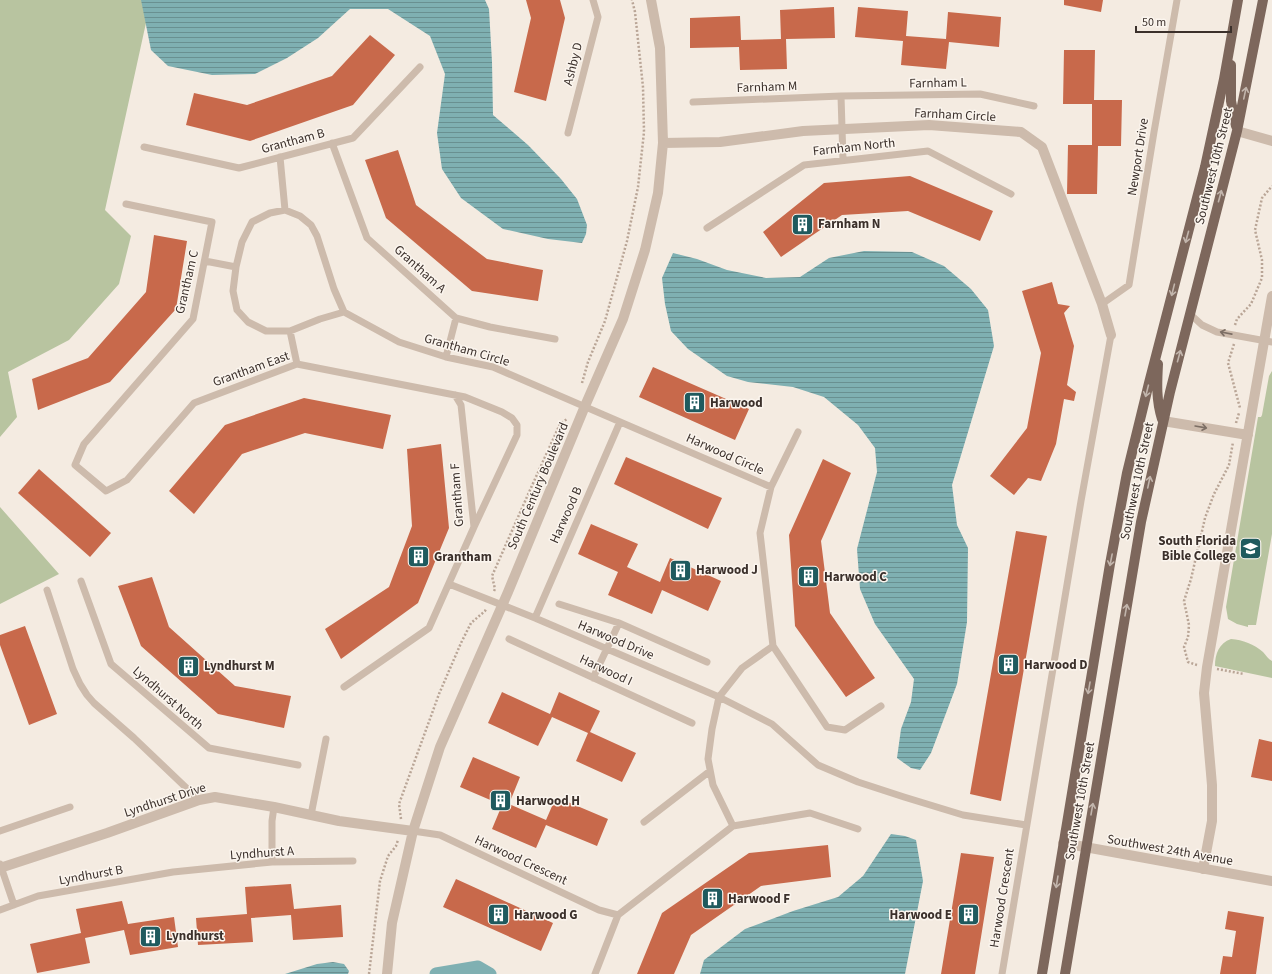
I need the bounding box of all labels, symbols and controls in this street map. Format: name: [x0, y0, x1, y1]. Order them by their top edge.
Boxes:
scale bar: [1136, 8, 1231, 34]
text: 50 m: [1142, 14, 1166, 31]
street label: Ashby D: [559, 41, 587, 87]
street label: Farnham L: [909, 73, 967, 93]
street label: Farnham M: [736, 77, 798, 97]
one-way arrow: [1241, 86, 1249, 99]
street label: Farnham Circle: [914, 104, 996, 126]
street label: Southwest 10th Street: [1191, 105, 1237, 226]
street label: Newport Drive: [1123, 117, 1153, 197]
street label: Grantham B: [259, 124, 327, 158]
street label: Farnham North: [812, 134, 896, 160]
one-way arrow: [1217, 189, 1225, 202]
building icon: Farnham N: [789, 211, 815, 237]
place label: Farnham N: [818, 215, 880, 233]
one-way arrow: [1182, 230, 1190, 243]
street label: Grantham A: [390, 241, 451, 298]
street label: Grantham C: [171, 248, 203, 316]
one-way arrow: [1168, 284, 1176, 297]
street label: Grantham Circle: [422, 329, 512, 371]
one-way arrow: [1220, 329, 1233, 337]
street label: Grantham East: [210, 347, 292, 391]
one-way arrow: [1176, 350, 1183, 363]
one-way arrow: [1142, 385, 1150, 398]
building icon: Harwood: [681, 390, 707, 416]
place label: Harwood: [710, 394, 763, 412]
street label: South Century Boulevard: [503, 420, 573, 552]
street label: Southwest 10th Street: [1116, 420, 1158, 542]
one-way arrow: [1194, 424, 1207, 432]
street label: Harwood Circle: [683, 429, 767, 479]
street label: Grantham F: [446, 462, 468, 527]
one-way arrow: [1146, 476, 1154, 489]
street label: Harwood B: [545, 483, 587, 546]
place label: South Florida Bible College: [1158, 532, 1236, 565]
school or university icon: South Florida Bible College: [1238, 535, 1264, 561]
building icon: Grantham: [406, 544, 432, 570]
place label: Grantham: [434, 548, 492, 566]
one-way arrow: [1106, 553, 1114, 566]
building icon: Harwood J: [667, 557, 693, 583]
place label: Harwood J: [696, 561, 758, 579]
building icon: Harwood C: [796, 564, 822, 590]
place label: Harwood C: [824, 568, 887, 586]
one-way arrow: [1122, 604, 1130, 617]
street label: Harwood Drive: [575, 616, 657, 664]
street label: Harwood I: [577, 650, 635, 690]
building icon: Harwood D: [996, 652, 1022, 678]
building icon: Lyndhurst M: [175, 653, 201, 679]
place label: Harwood D: [1024, 656, 1088, 674]
place label: Lyndhurst M: [204, 657, 275, 675]
street label: Lyndhurst North: [129, 662, 207, 734]
one-way arrow: [1085, 681, 1093, 694]
street label: Southwest 10th Street: [1061, 740, 1099, 862]
street label: Lyndhurst Drive: [122, 778, 208, 822]
building icon: Harwood H: [488, 788, 514, 814]
place label: Harwood H: [516, 792, 580, 810]
one-way arrow: [1088, 803, 1096, 816]
street label: Southwest 24th Avenue: [1106, 830, 1234, 870]
street label: Harwood Crescent: [472, 831, 571, 890]
street label: Lyndhurst A: [229, 842, 296, 864]
street label: Harwood Crescent: [985, 846, 1019, 949]
street label: Lyndhurst B: [58, 860, 125, 889]
one-way arrow: [1053, 875, 1061, 888]
building icon: Harwood F: [699, 886, 725, 912]
place label: Harwood F: [728, 890, 790, 908]
building icon: Harwood G: [485, 902, 511, 928]
building icon: Harwood E: [955, 902, 981, 928]
place label: Harwood G: [514, 906, 578, 924]
place label: Harwood E: [890, 906, 952, 924]
building icon: Lyndhurst: [138, 923, 164, 949]
place label: Lyndhurst: [166, 927, 224, 945]

